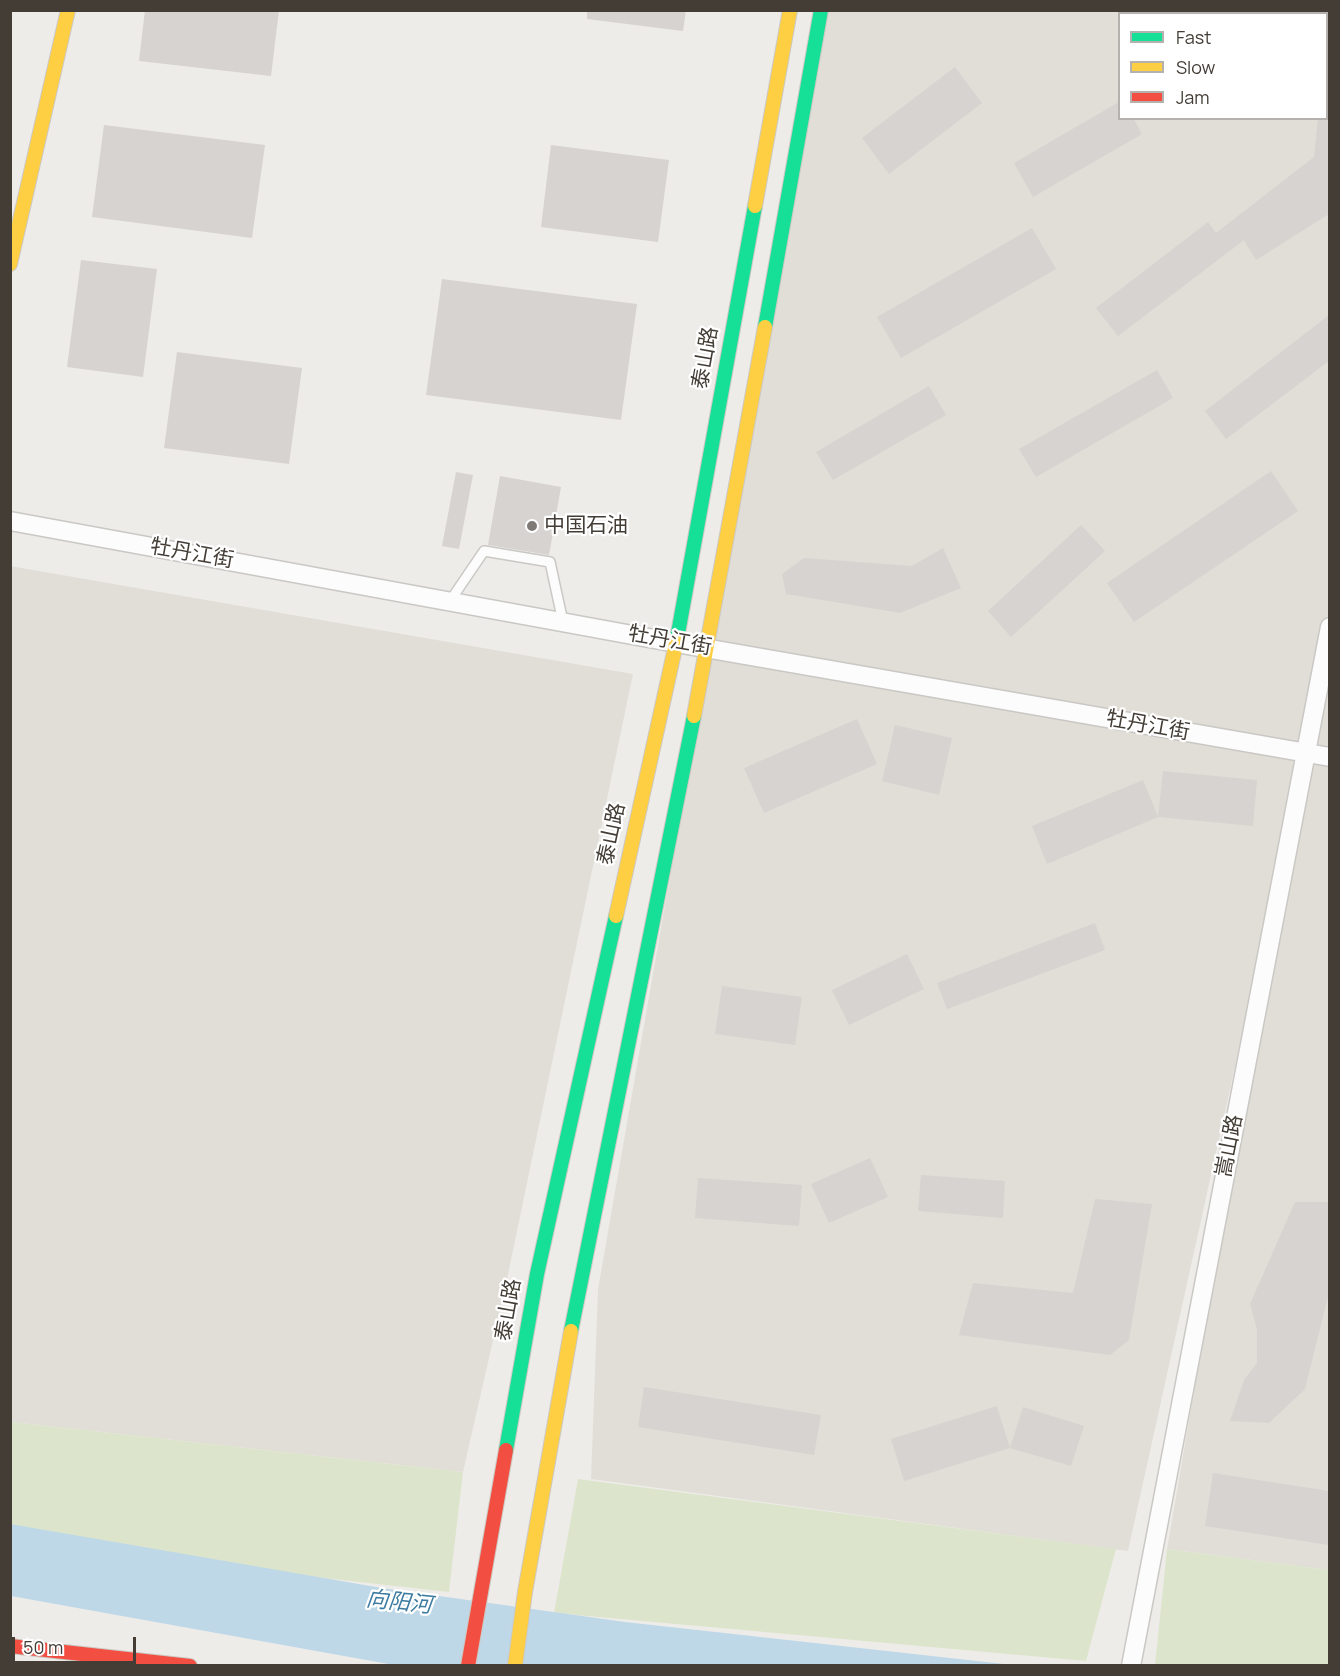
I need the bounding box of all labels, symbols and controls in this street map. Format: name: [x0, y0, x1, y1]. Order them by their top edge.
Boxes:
legend: [1118, 12, 1328, 120]
text: Fast: [1176, 25, 1211, 49]
text: Slow: [1176, 55, 1215, 79]
text: Jam: [1176, 85, 1210, 109]
street label: 泰山路: [688, 325, 724, 391]
place label: 中国石油: [544, 513, 628, 539]
marker: 中国石油: [525, 519, 539, 533]
street label: 牡丹江街: [148, 534, 236, 574]
street label: 牡丹江街: [626, 621, 714, 661]
street label: 牡丹江街: [1104, 706, 1192, 746]
street label: 泰山路: [593, 801, 631, 867]
street label: 嵩山路: [1212, 1113, 1248, 1179]
street label: 泰山路: [491, 1277, 527, 1343]
water label: 向阳河: [365, 1586, 433, 1620]
scale bar: [15, 1625, 140, 1663]
text: 50 m: [23, 1635, 63, 1659]

